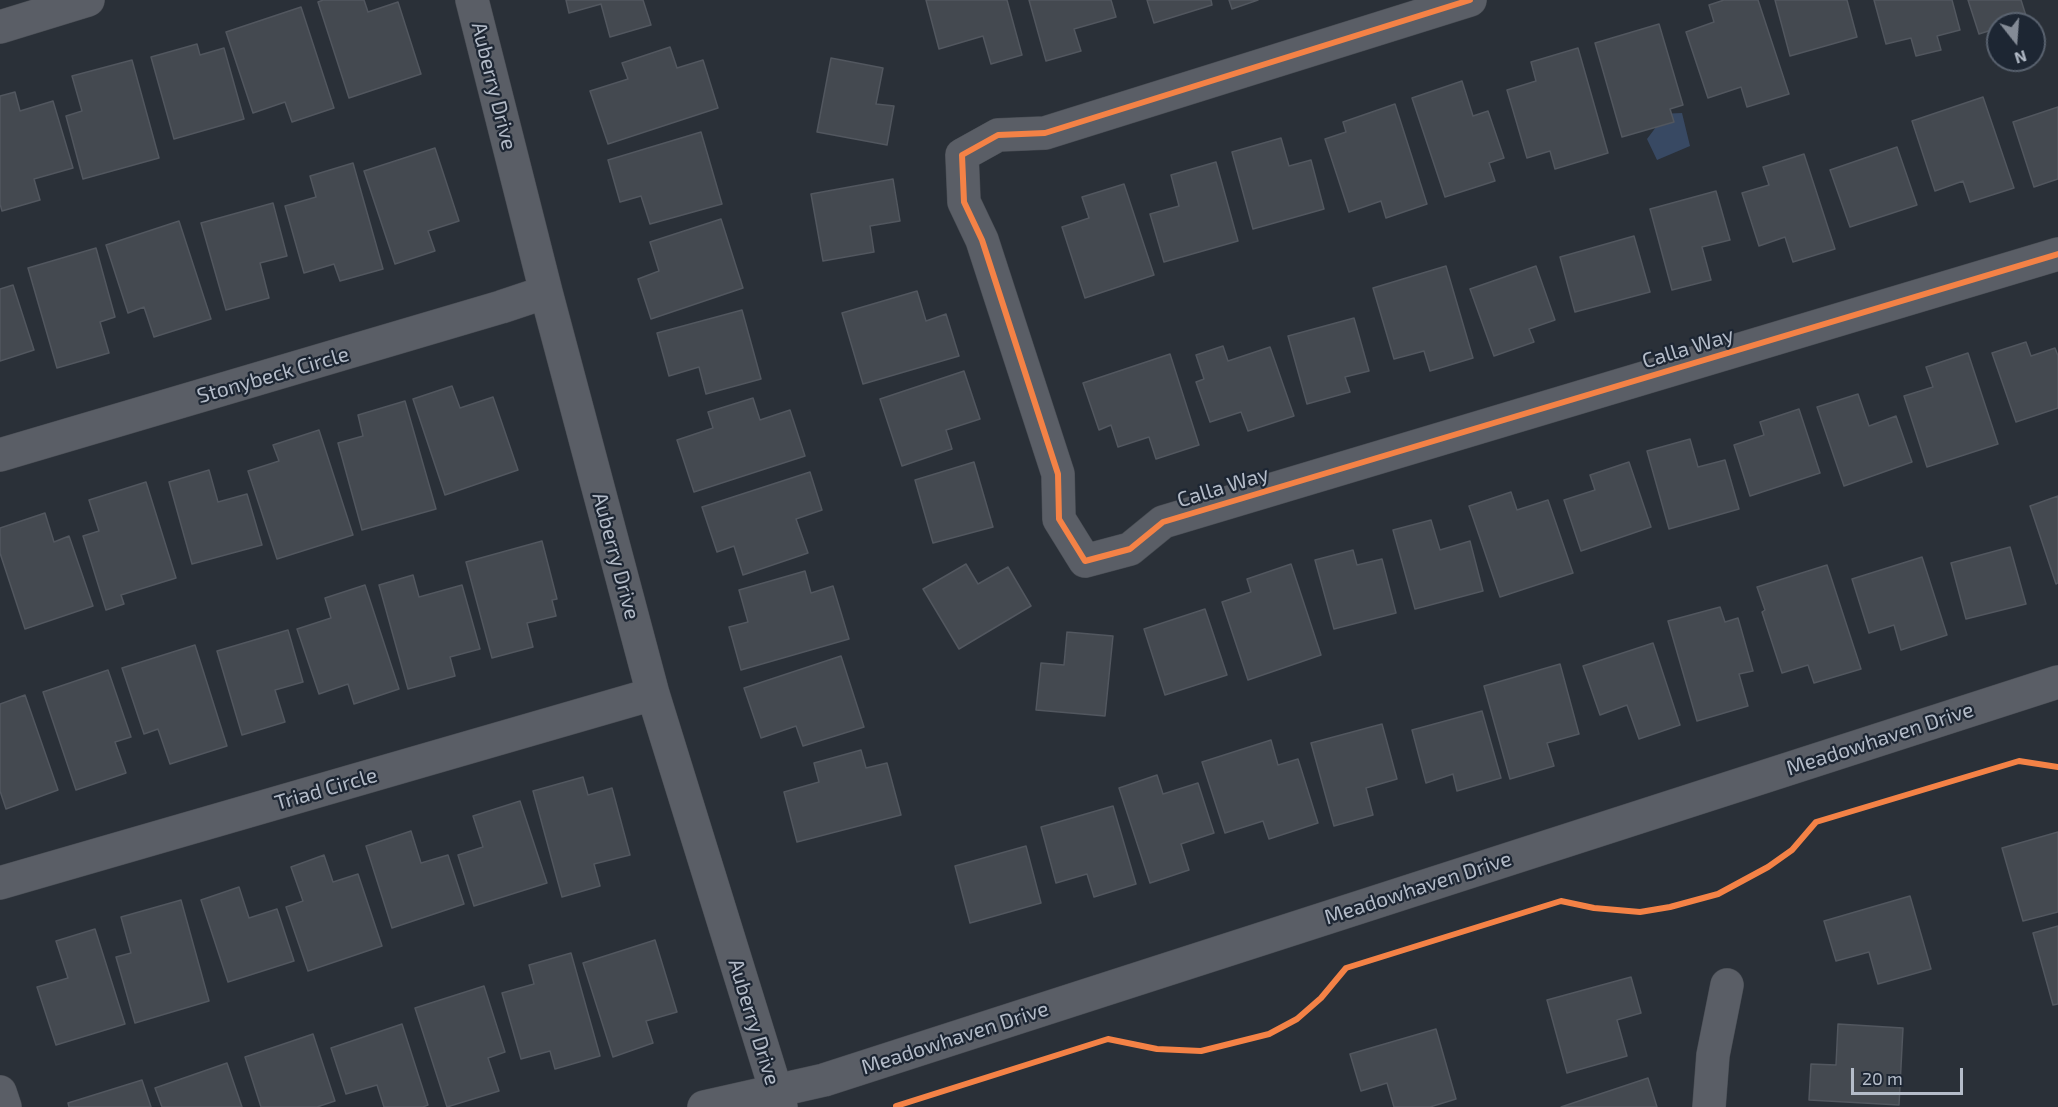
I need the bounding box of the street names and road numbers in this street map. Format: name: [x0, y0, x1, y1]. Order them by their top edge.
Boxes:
street label: Auberry Drive: [466, 20, 522, 152]
street label: Calla Way: [1639, 322, 1737, 374]
street label: Stonybeck Circle: [194, 341, 352, 409]
street label: Calla Way: [1174, 461, 1272, 513]
street label: Auberry Drive: [587, 490, 645, 622]
street label: Meadowhaven Drive: [1783, 697, 1977, 781]
street label: Triad Circle: [272, 762, 380, 816]
street label: Meadowhaven Drive: [1321, 846, 1515, 930]
street label: Auberry Drive: [723, 956, 785, 1088]
street label: Meadowhaven Drive: [858, 996, 1052, 1080]

